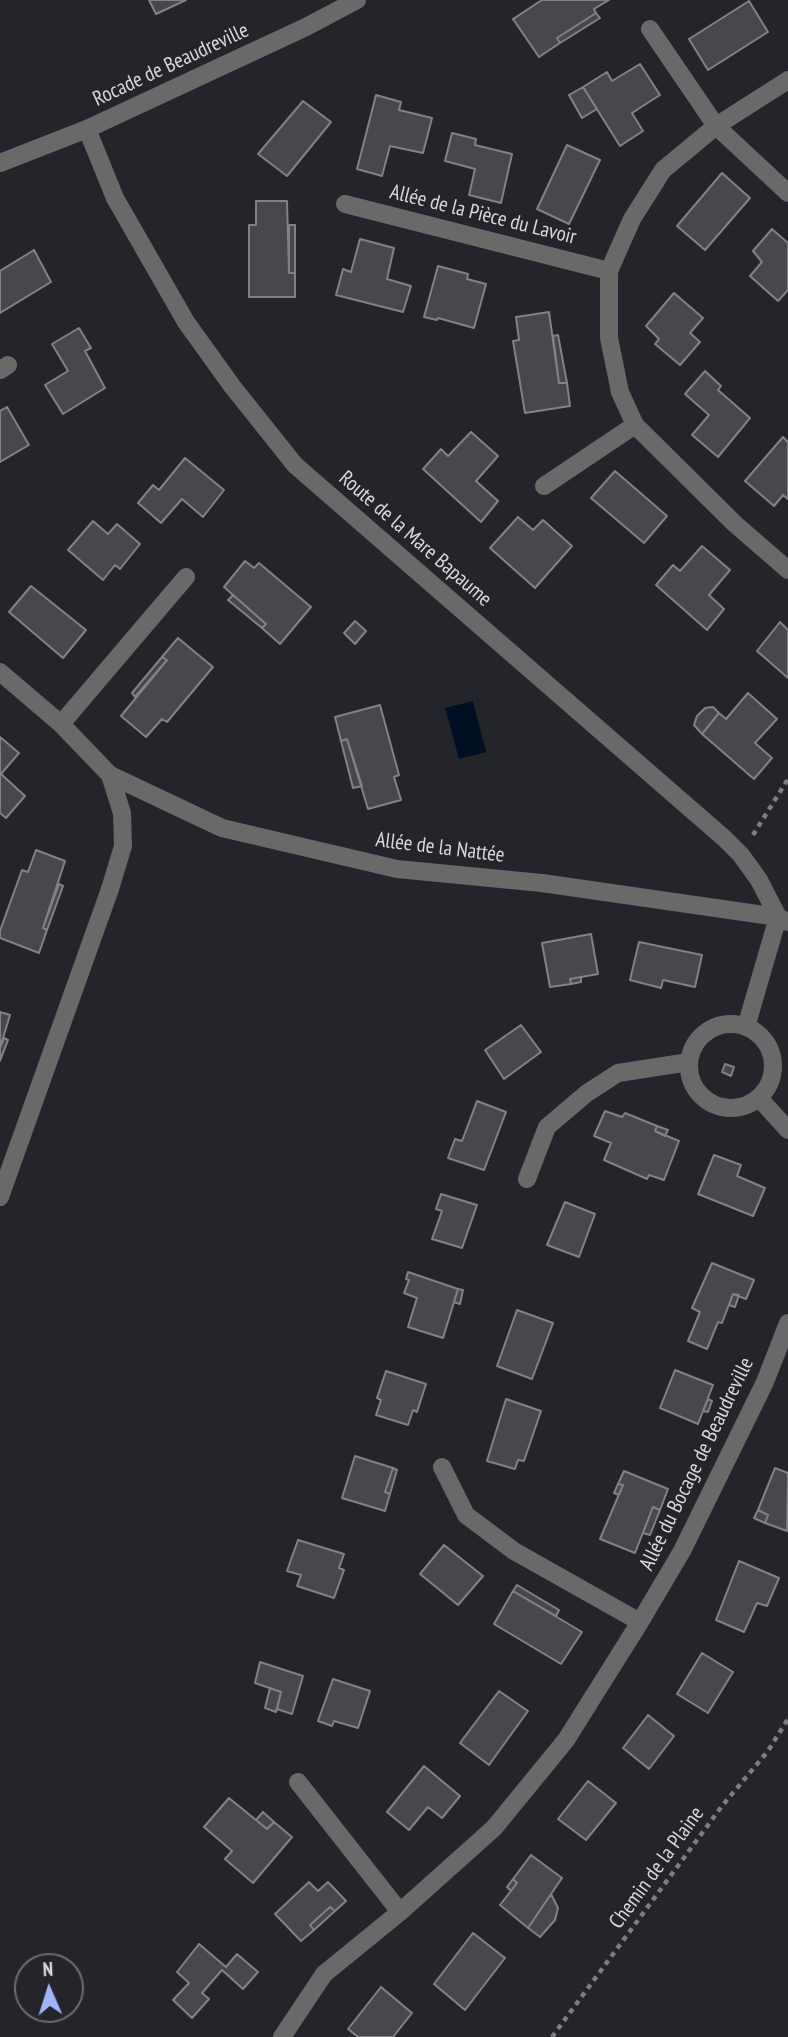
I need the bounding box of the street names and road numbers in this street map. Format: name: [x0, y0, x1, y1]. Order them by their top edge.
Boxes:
street label: Rocade de Beaudreville: [89, 18, 253, 112]
street label: Allée de la Pièce du Lavoir: [387, 180, 579, 250]
street label: Route de la Mare Bapaume: [333, 466, 497, 612]
street label: Allée de la Nattée: [374, 828, 506, 868]
street label: Allée du Bocage de Beaudreville: [634, 1353, 760, 1575]
street label: Chemin de la Plaine: [604, 1802, 710, 1934]

